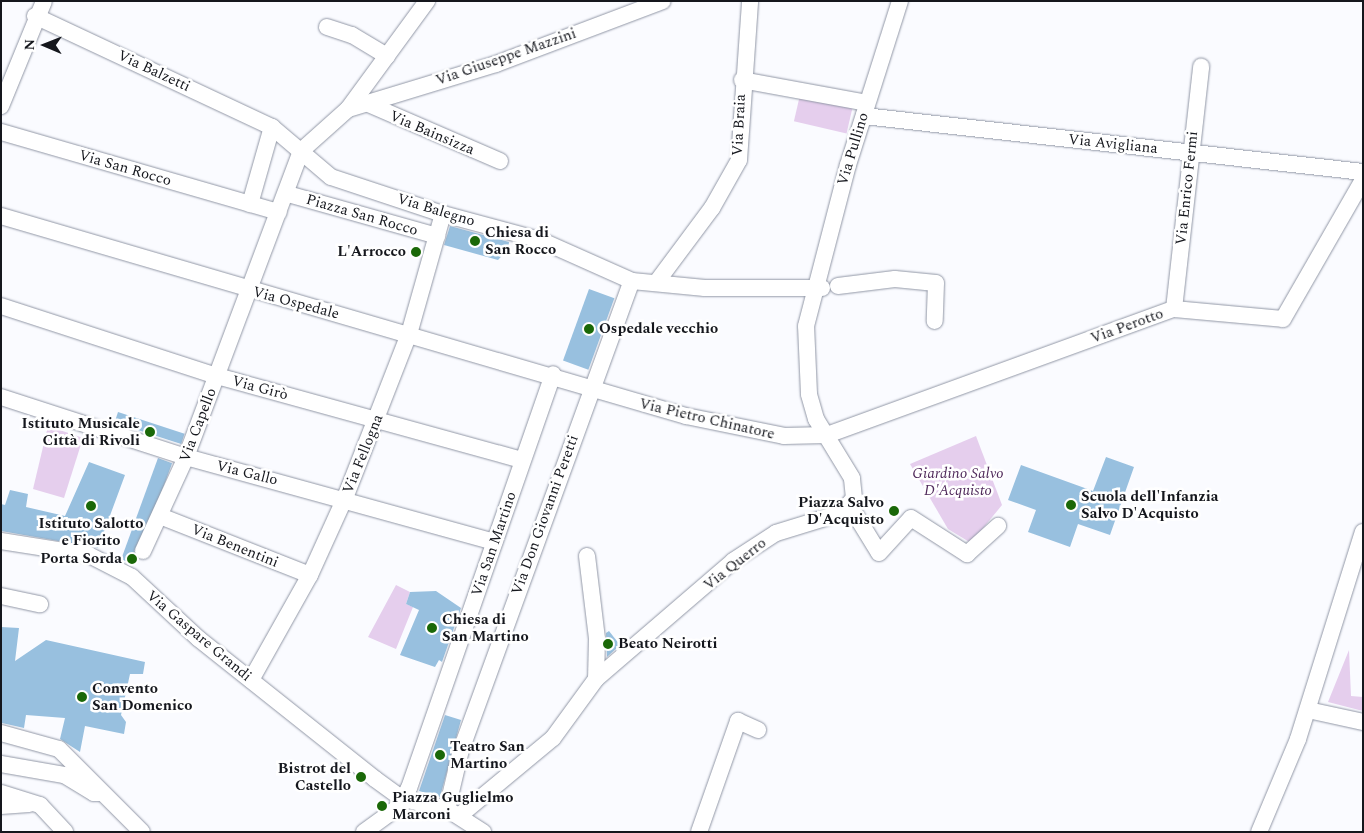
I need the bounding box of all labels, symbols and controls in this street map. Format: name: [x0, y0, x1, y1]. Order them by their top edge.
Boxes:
north arrow: [20, 20, 70, 70]
street label: Via Giuseppe Mazzini: [433, 24, 579, 90]
text: N: [19, 39, 40, 51]
street label: Via Balzetti: [115, 46, 193, 96]
street label: Via Braia: [728, 93, 750, 157]
street label: Via Bainsizza: [387, 107, 477, 159]
street label: Via Pullino: [833, 110, 873, 188]
street label: Via Avigliana: [1067, 130, 1159, 158]
street label: Via Enrico Fermi: [1172, 130, 1202, 246]
street label: Via San Rocco: [77, 146, 173, 190]
street label: Piazza San Rocco: [304, 190, 420, 240]
street label: Via Balegno: [395, 190, 477, 230]
place label: Chiesa di San Rocco: [485, 223, 556, 258]
marker: Chiesa di San Rocco: [469, 235, 481, 247]
place label: L'Arrocco: [337, 243, 406, 261]
marker: L'Arrocco: [410, 246, 422, 258]
street label: Via Ospedale: [251, 283, 341, 323]
street label: Via Perotto: [1088, 305, 1166, 347]
place label: Ospedale vecchio: [599, 320, 718, 338]
marker: Ospedale vecchio: [583, 323, 595, 335]
street label: Via Girò: [230, 372, 290, 404]
street label: Via Capello: [176, 385, 220, 465]
street label: Via Pietro Chinatore: [637, 395, 777, 443]
street label: Via Fellogna: [339, 412, 387, 496]
place label: Istituto Musicale Città di Rivoli: [22, 414, 140, 449]
marker: Istituto Musicale Città di Rivoli: [144, 426, 156, 438]
street label: Via Don Giovanni Peretti: [508, 433, 582, 597]
street label: Via Gallo: [214, 457, 280, 489]
park label: Giardino Salvo D'Acquisto: [912, 464, 1004, 499]
place label: Scuola dell'Infanzia Salvo D'Acquisto: [1081, 487, 1218, 522]
street label: Via San Martino: [468, 489, 520, 599]
place label: Piazza Salvo D'Acquisto: [798, 493, 884, 528]
marker: Scuola dell'Infanzia Salvo D'Acquisto: [1065, 499, 1077, 511]
marker: Istituto Salotto e Fiorito: [85, 500, 97, 512]
marker: Piazza Salvo D'Acquisto: [888, 505, 900, 517]
place label: Istituto Salotto e Fiorito: [39, 514, 143, 549]
street label: Via Benentini: [189, 520, 281, 572]
street label: Via Querro: [700, 534, 770, 594]
place label: Porta Sorda: [40, 550, 122, 568]
marker: Porta Sorda: [126, 553, 138, 565]
street label: Via Gaspare Grandi: [143, 587, 255, 685]
place label: Chiesa di San Martino: [442, 610, 529, 645]
marker: Chiesa di San Martino: [426, 622, 438, 634]
place label: Beato Neirotti: [618, 635, 717, 653]
marker: Beato Neirotti: [602, 638, 614, 650]
place label: Convento San Domenico: [92, 679, 192, 714]
marker: Convento San Domenico: [76, 691, 88, 703]
place label: Teatro San Martino: [450, 737, 525, 772]
marker: Teatro San Martino: [434, 749, 446, 761]
place label: Bistrot del Castello: [278, 759, 351, 794]
marker: Bistrot del Castello: [355, 771, 367, 783]
place label: Piazza Guglielmo Marconi: [392, 788, 514, 823]
marker: Piazza Guglielmo Marconi: [376, 800, 388, 812]

